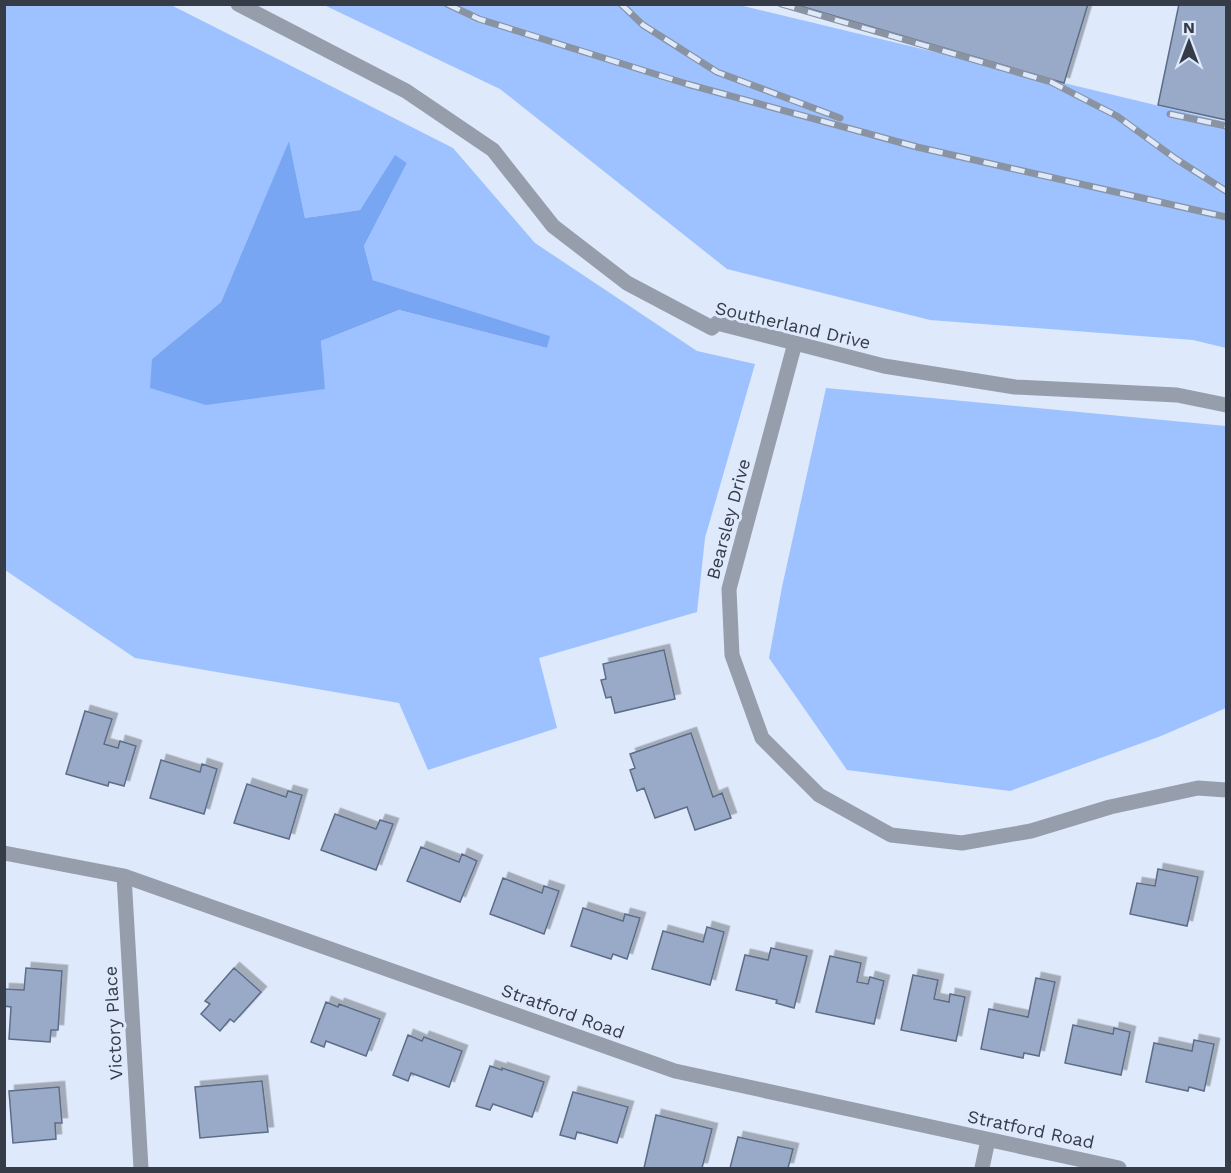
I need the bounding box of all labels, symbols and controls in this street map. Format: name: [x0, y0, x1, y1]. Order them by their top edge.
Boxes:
north arrow: [1159, 12, 1219, 72]
text: N: [1183, 18, 1195, 37]
street label: Southerland Drive: [713, 297, 873, 353]
street label: Bearsley Drive: [702, 456, 754, 582]
street label: Victory Place: [100, 965, 126, 1081]
street label: Stratford Road: [499, 979, 627, 1043]
street label: Stratford Road: [966, 1105, 1096, 1153]

